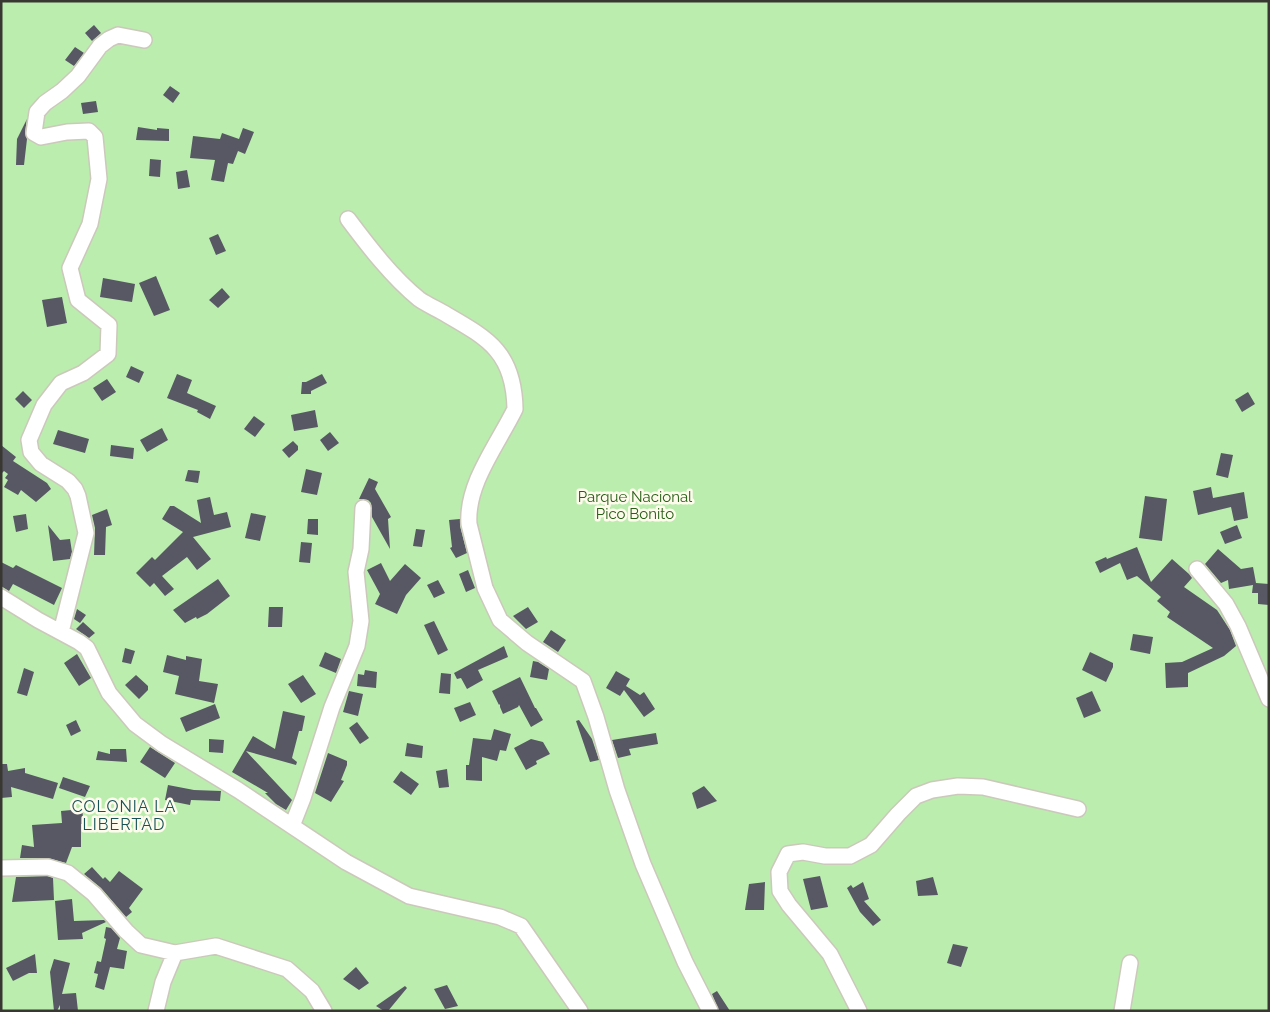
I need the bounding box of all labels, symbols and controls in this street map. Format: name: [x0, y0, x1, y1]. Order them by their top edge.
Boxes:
park label: Parque Nacional Pico Bonito: [578, 488, 693, 523]
district label: COLONIA LA LIBERTAD: [72, 797, 176, 834]

